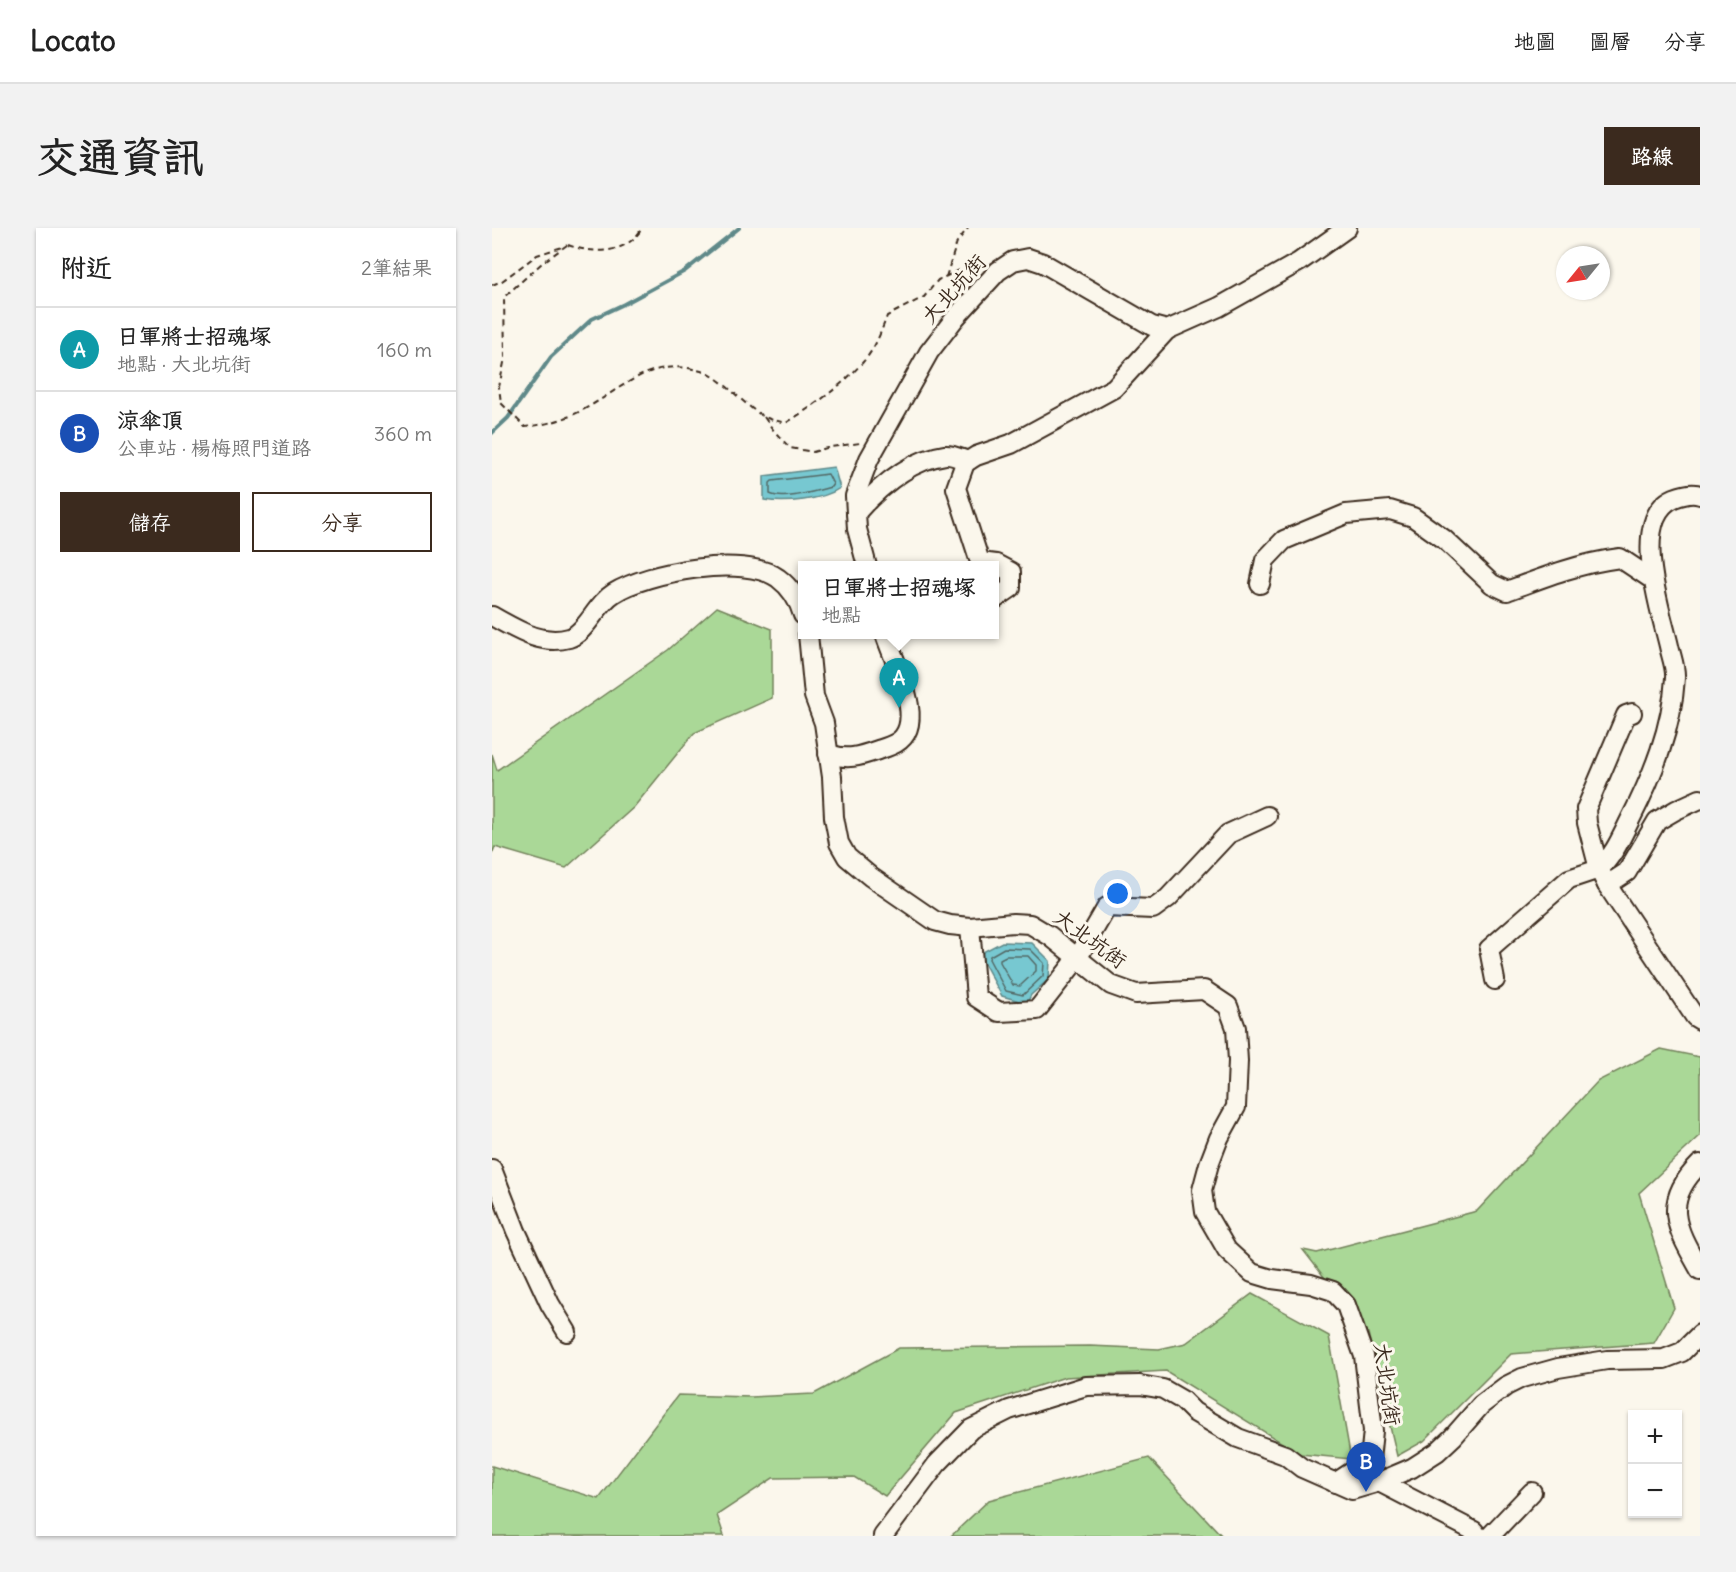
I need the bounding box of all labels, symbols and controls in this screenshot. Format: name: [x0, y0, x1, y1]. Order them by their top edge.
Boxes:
text: Locato: [30, 23, 116, 59]
text: 地圖: [1514, 28, 1556, 55]
text: 圖層: [1589, 28, 1631, 55]
text: 分享: [1664, 28, 1706, 55]
button: 路線: [1604, 127, 1700, 185]
text: 交通資訊: [36, 131, 204, 183]
north arrow: [1556, 246, 1610, 300]
street label: 大北坑街: [915, 248, 992, 329]
text: 附近: [60, 251, 112, 284]
text: 2筆結果: [361, 255, 432, 280]
text: 日軍將士招魂塚: [117, 322, 271, 350]
text: A: [73, 337, 86, 362]
text: 160 m: [377, 337, 432, 362]
text: 地點 · 大北坑街: [117, 351, 251, 376]
text: 涼傘頂: [117, 406, 183, 434]
text: B: [73, 421, 86, 446]
text: 360 m: [374, 421, 432, 446]
text: 公車站 · 楊梅照門道路: [117, 435, 311, 460]
button: 儲存: [60, 492, 240, 552]
button: 分享: [252, 492, 432, 552]
popup: [798, 561, 999, 639]
text: 日軍將士招魂塚: [821, 573, 976, 601]
text: 地點: [821, 602, 861, 627]
pin: A: [880, 658, 918, 708]
your location: [1103, 879, 1132, 908]
street label: 大北坑街: [1048, 903, 1132, 974]
street label: 大北坑街: [1368, 1340, 1407, 1427]
map controls: [1628, 1410, 1682, 1518]
button: +: [1628, 1410, 1682, 1464]
pin: B: [1346, 1442, 1386, 1492]
button: −: [1628, 1464, 1682, 1518]

